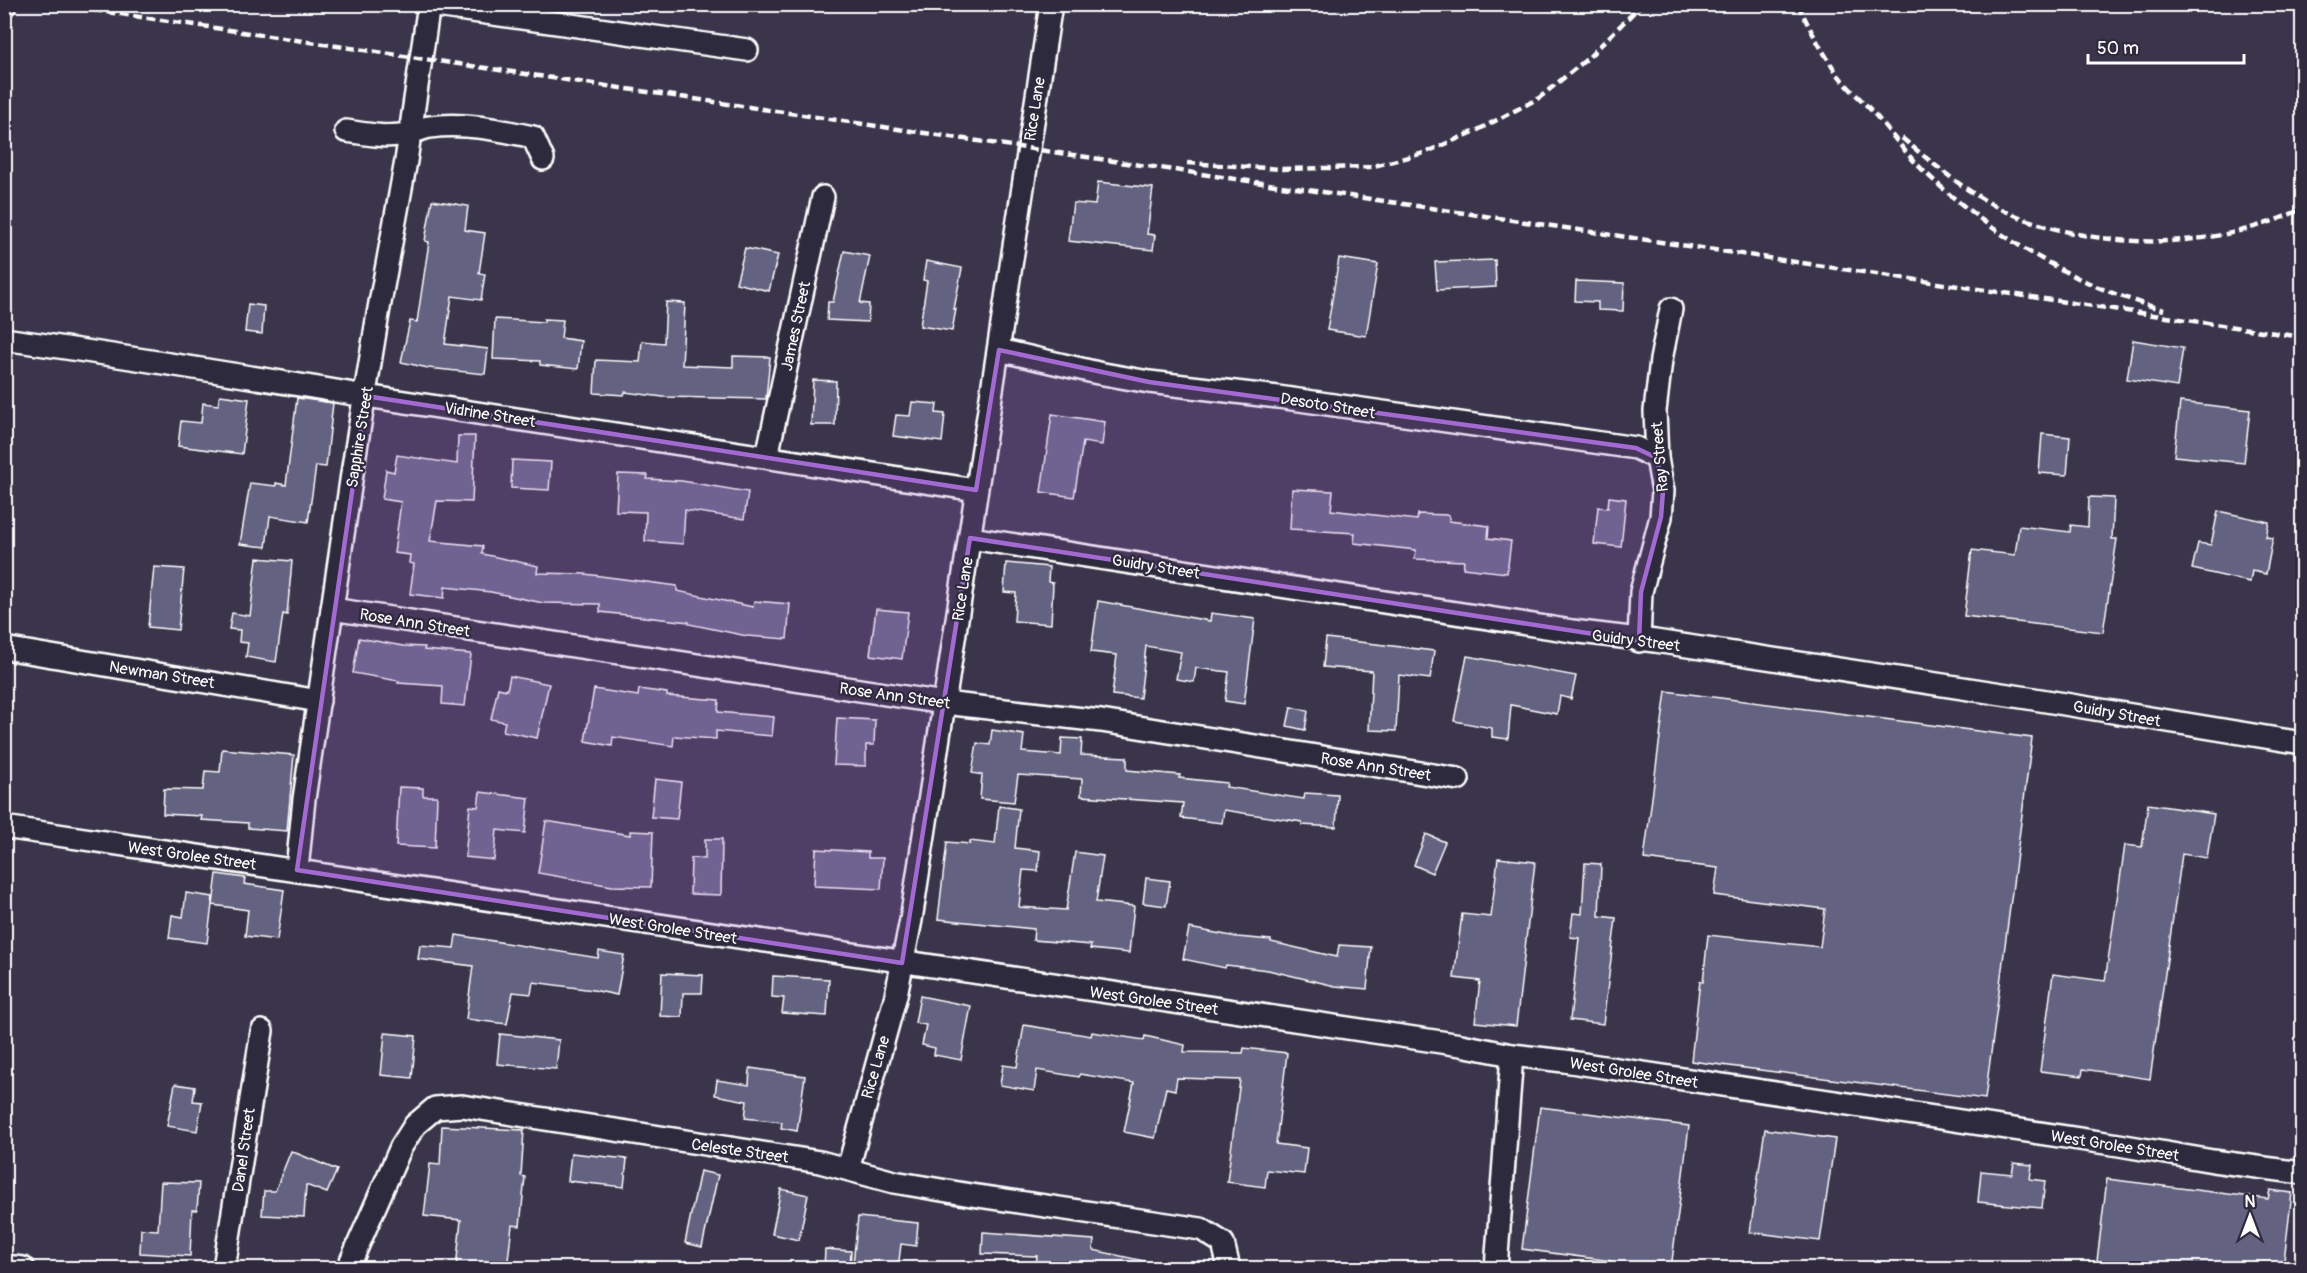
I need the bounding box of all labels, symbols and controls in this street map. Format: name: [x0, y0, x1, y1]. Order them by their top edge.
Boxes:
scale bar: [2088, 27, 2244, 65]
text: 50 m: [2097, 37, 2139, 60]
street label: Rice Lane: [1020, 76, 1050, 143]
street label: James Street: [777, 279, 815, 373]
street label: Sapphire Street: [342, 384, 378, 489]
street label: Desoto Street: [1279, 389, 1377, 423]
street label: Vidrine Street: [443, 398, 538, 432]
street label: Ray Street: [1647, 420, 1673, 493]
street label: Guidry Street: [1110, 550, 1202, 584]
street label: Rice Lane: [948, 556, 978, 623]
street label: Rose Ann Street: [358, 604, 472, 642]
street label: Guidry Street: [1591, 626, 1682, 656]
street label: Newman Street: [108, 657, 217, 693]
street label: Rose Ann Street: [838, 678, 952, 714]
street label: Guidry Street: [2071, 696, 2163, 732]
street label: Rose Ann Street: [1319, 748, 1433, 786]
street label: West Grolee Street: [126, 837, 258, 875]
street label: West Grolee Street: [607, 909, 739, 949]
street label: West Grolee Street: [1088, 982, 1220, 1020]
street label: Rice Lane: [857, 1033, 894, 1101]
street label: West Grolee Street: [1568, 1053, 1700, 1093]
street label: Danel Street: [228, 1106, 260, 1193]
street label: West Grolee Street: [2049, 1126, 2181, 1166]
street label: Celeste Street: [690, 1134, 790, 1168]
north arrow: [2220, 1186, 2280, 1246]
text: N: [2245, 1192, 2256, 1212]

